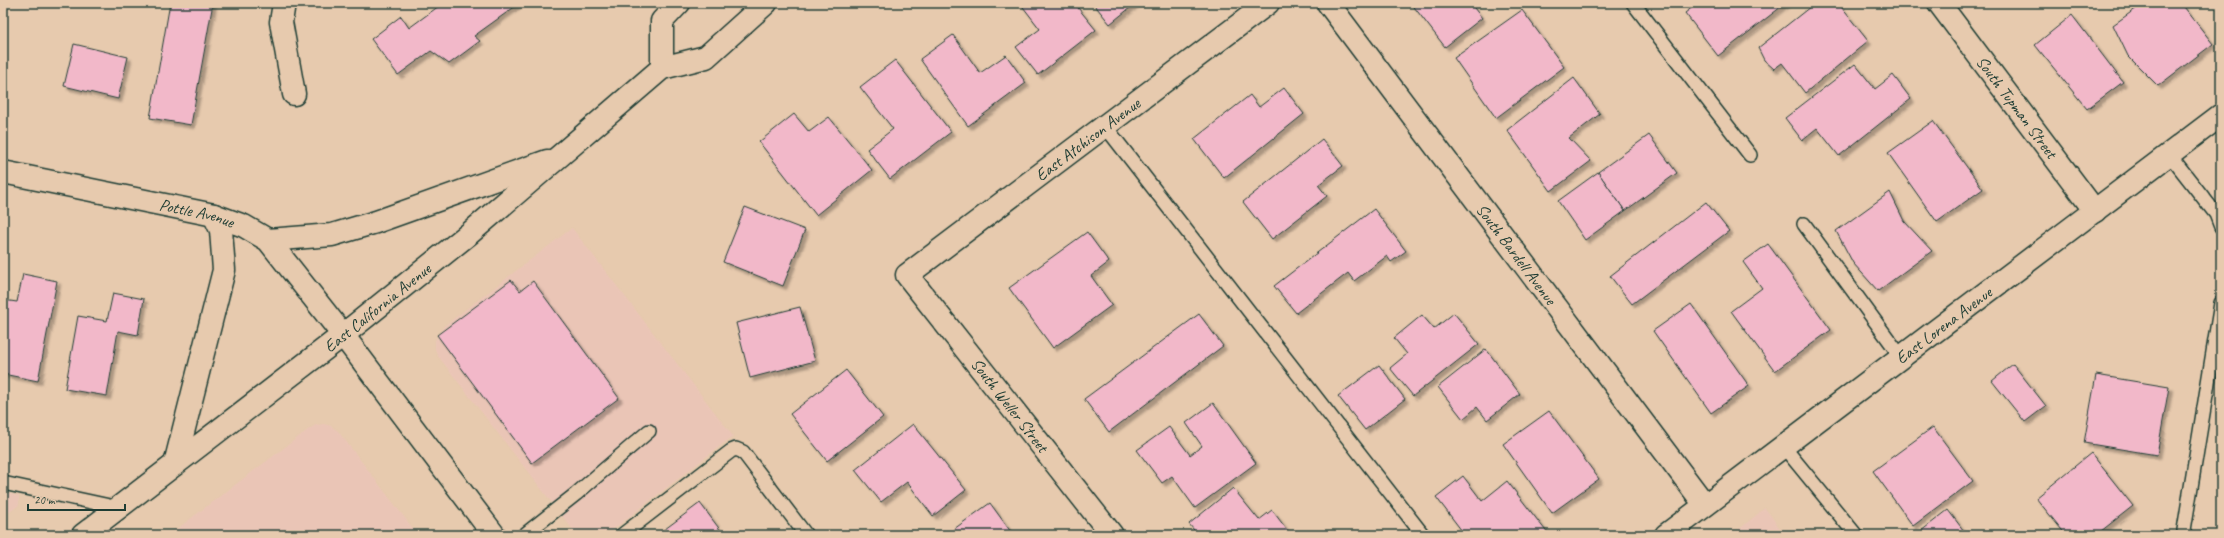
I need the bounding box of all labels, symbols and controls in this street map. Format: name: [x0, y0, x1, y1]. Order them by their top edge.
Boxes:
street label: South Tupman Street: [1971, 52, 2063, 165]
street label: East Atchison Avenue: [1031, 92, 1146, 186]
street label: Pottle Avenue: [157, 194, 238, 233]
street label: South Bardell Avenue: [1471, 200, 1562, 310]
street label: East California Avenue: [320, 258, 436, 357]
street label: East Lorena Avenue: [1891, 281, 1997, 369]
street label: South Weller Street: [966, 354, 1054, 458]
scale bar: [28, 486, 125, 512]
text: 20 m: [34, 492, 56, 508]

